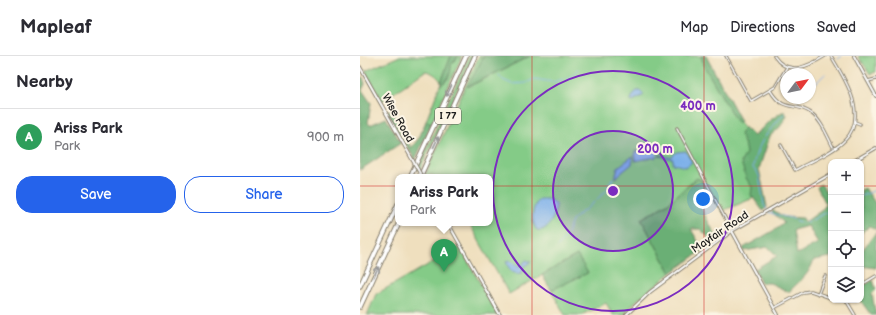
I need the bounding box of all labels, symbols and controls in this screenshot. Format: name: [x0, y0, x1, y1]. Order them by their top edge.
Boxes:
text: Mapleaf: [20, 16, 92, 39]
text: Map: [680, 19, 708, 36]
text: Directions: [730, 19, 795, 36]
text: Saved: [817, 19, 856, 36]
north arrow: [780, 68, 816, 104]
text: Nearby: [16, 72, 73, 92]
one-way arrow: [445, 85, 453, 97]
street label: Wise Road: [379, 91, 417, 145]
text: 400 m: [680, 99, 716, 114]
road number: I 77: [435, 108, 461, 124]
text: Ariss Park: [54, 119, 123, 138]
text: A: [25, 129, 33, 145]
text: 900 m: [307, 129, 344, 145]
one-way arrow: [433, 136, 440, 148]
text: Park: [54, 138, 80, 154]
text: 200 m: [637, 142, 673, 157]
map controls: [828, 159, 864, 303]
button: +: [828, 159, 864, 195]
popup: [395, 174, 493, 226]
button: Save: [16, 176, 176, 213]
button: Share: [184, 176, 344, 213]
text: Ariss Park: [410, 183, 478, 202]
centre of rings: [606, 184, 620, 198]
your location: [693, 189, 713, 209]
button: −: [828, 195, 864, 231]
text: Park: [410, 202, 436, 218]
street label: Mayfair Road: [689, 208, 751, 256]
button: locate: [828, 231, 864, 267]
pin: A: [431, 239, 457, 272]
one-way arrow: [373, 266, 380, 278]
button: layers: [828, 267, 864, 303]

